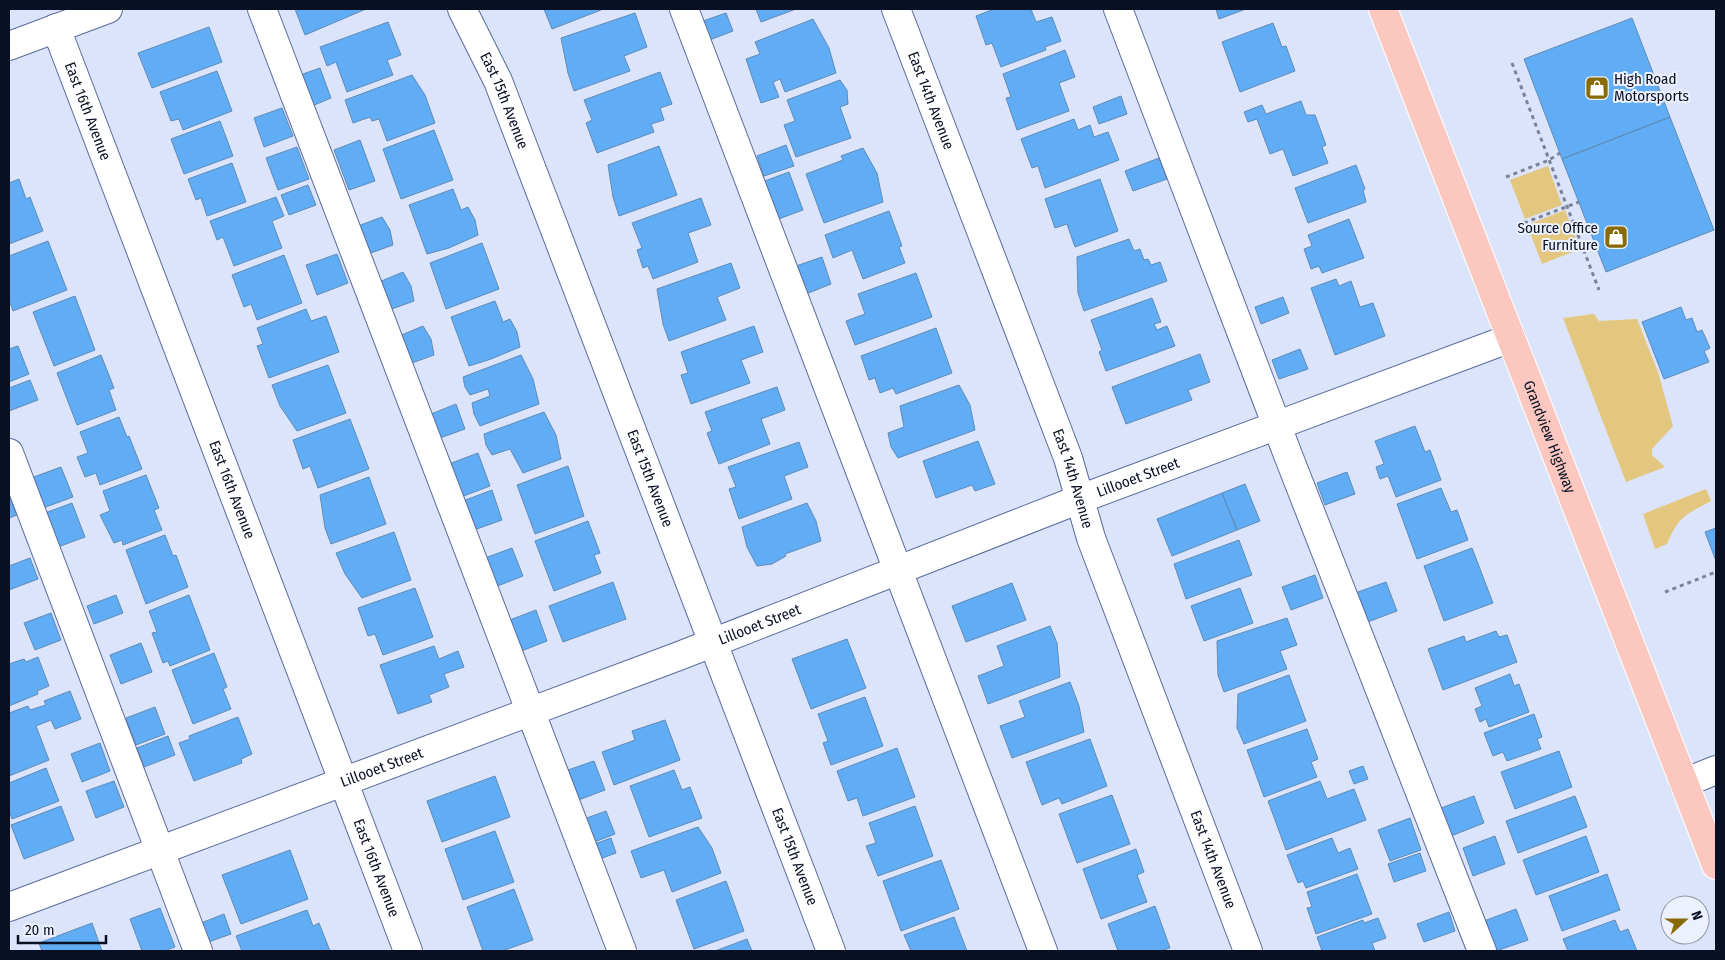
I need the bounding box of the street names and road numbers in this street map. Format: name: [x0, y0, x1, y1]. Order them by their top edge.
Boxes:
street label: East 15th Avenue: [476, 49, 532, 151]
street label: East 14th Avenue: [904, 49, 958, 152]
street label: East 16th Avenue: [61, 59, 115, 163]
street label: Grandview Highway: [1519, 378, 1580, 496]
street label: East 14th Avenue: [1049, 426, 1097, 531]
street label: East 15th Avenue: [623, 427, 677, 530]
street label: East 16th Avenue: [205, 438, 259, 541]
street label: Lillooet Street: [1094, 454, 1182, 501]
street label: Lillooet Street: [716, 600, 803, 649]
street label: Lillooet Street: [338, 744, 426, 791]
street label: East 15th Avenue: [768, 805, 822, 908]
street label: East 14th Avenue: [1186, 808, 1240, 911]
street label: East 16th Avenue: [349, 816, 403, 920]

